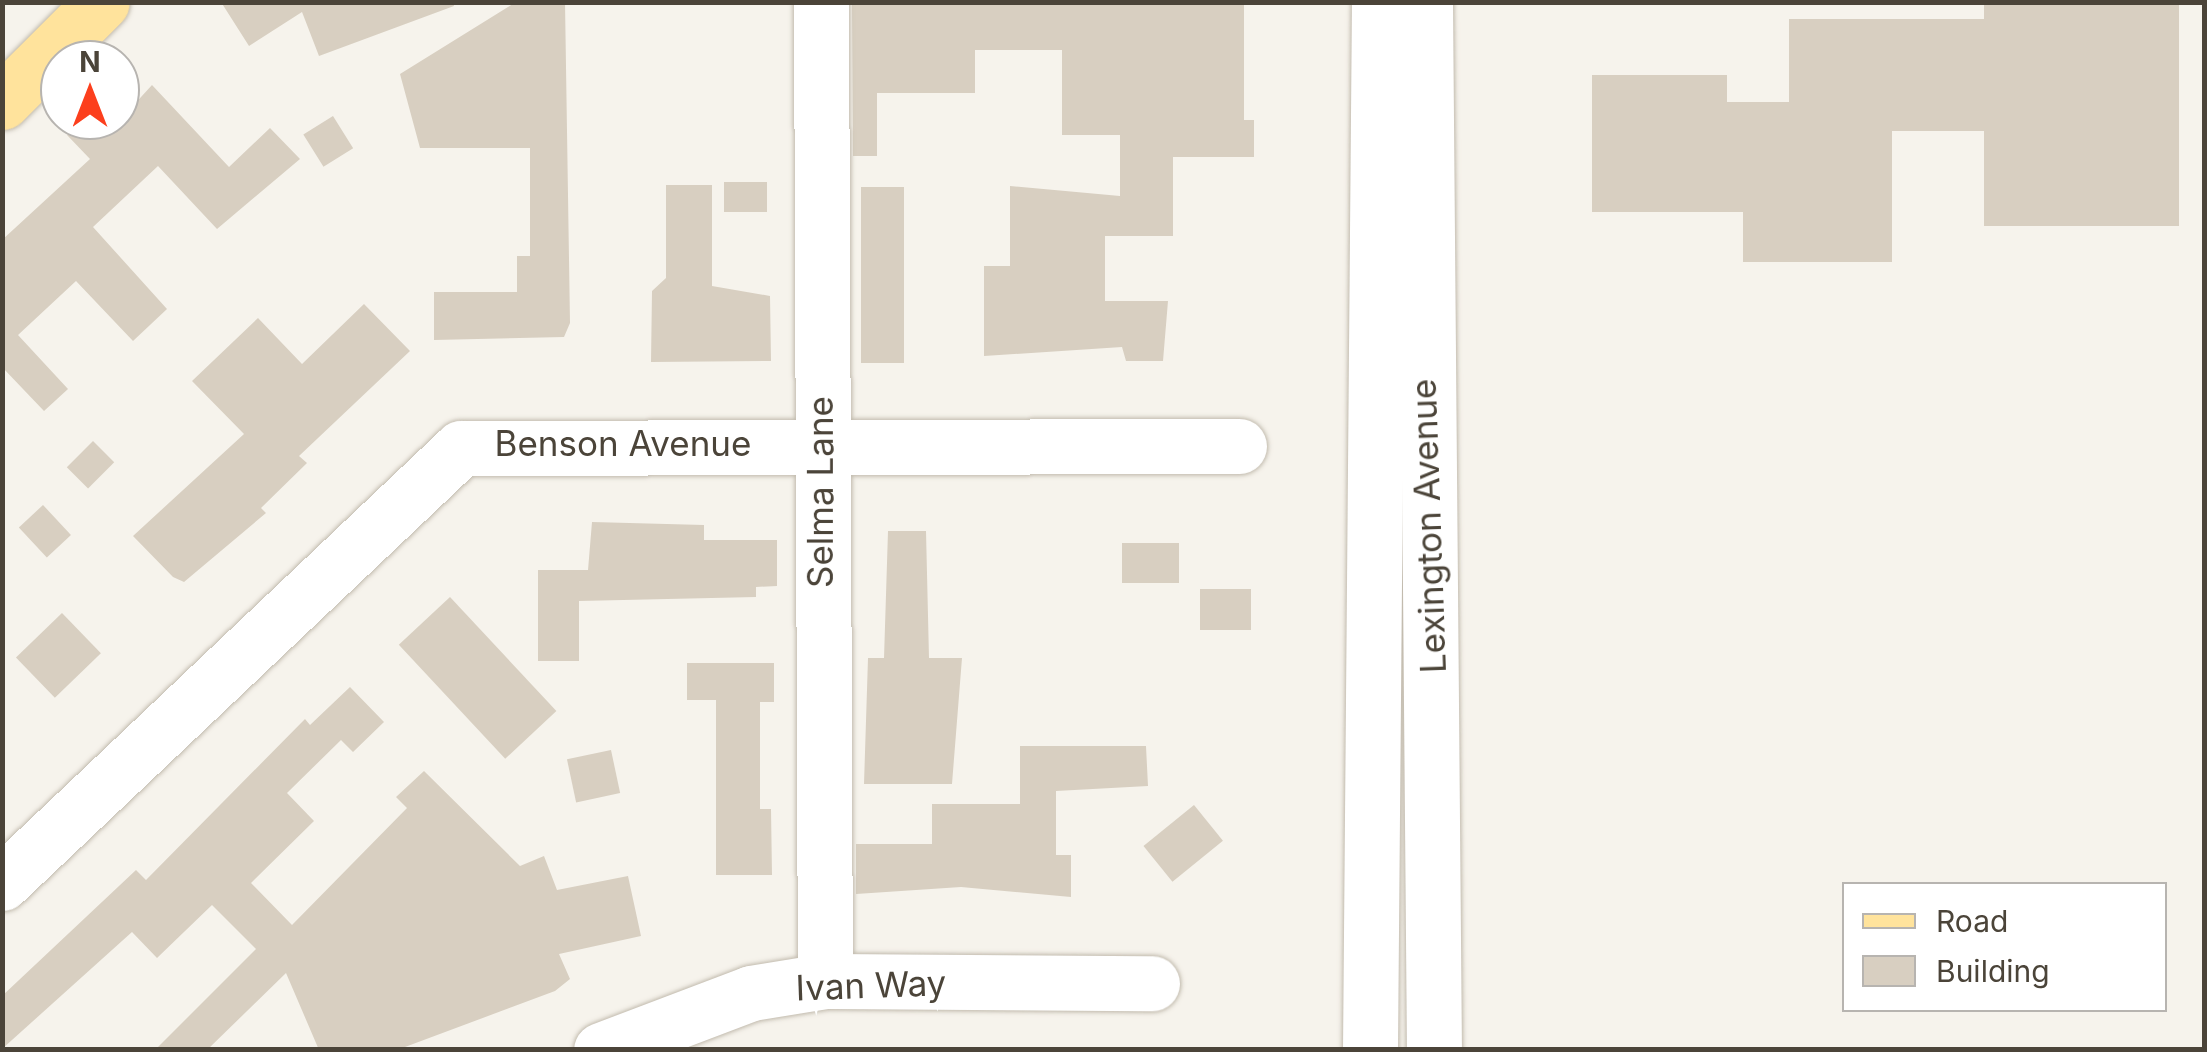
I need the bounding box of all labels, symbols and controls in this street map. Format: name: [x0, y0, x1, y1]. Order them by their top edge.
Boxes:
north arrow: [40, 40, 140, 140]
text: N: [79, 45, 101, 79]
street label: Lexington Avenue: [1402, 378, 1454, 674]
street label: Selma Lane: [799, 396, 841, 588]
street label: Benson Avenue: [495, 422, 751, 464]
legend: [1842, 882, 2167, 1012]
text: Road: [1936, 903, 2008, 939]
text: Building: [1936, 953, 2050, 989]
street label: Ivan Way: [795, 961, 947, 1009]

